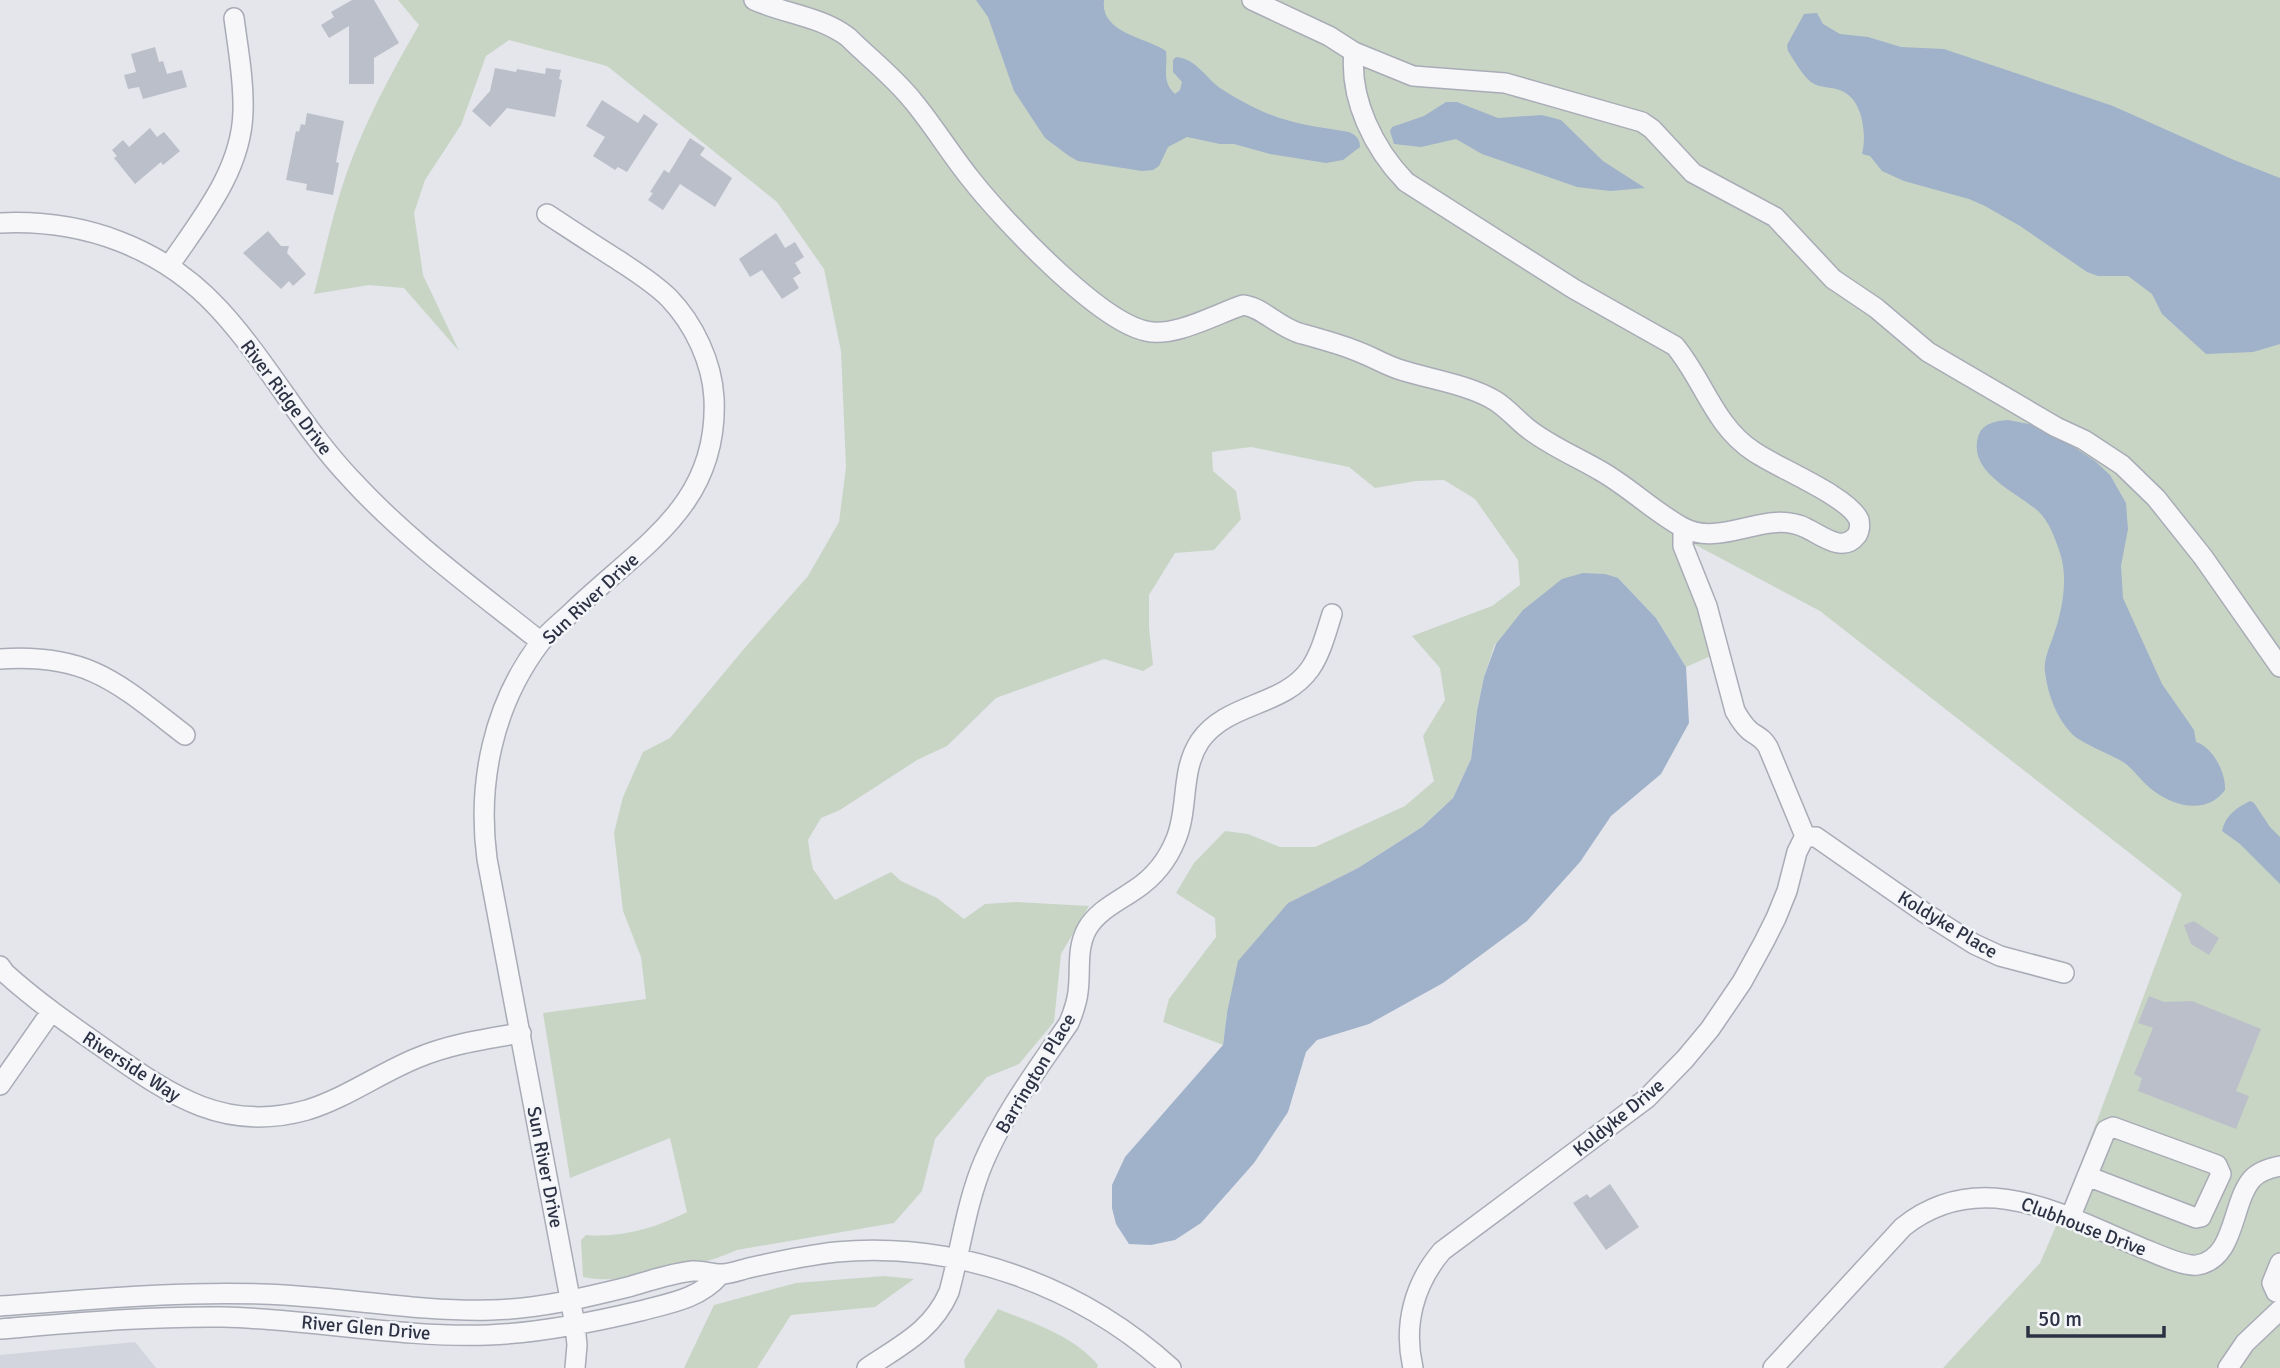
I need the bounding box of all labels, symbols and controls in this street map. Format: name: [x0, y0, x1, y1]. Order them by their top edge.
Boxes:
street label: River Ridge Drive: [235, 335, 337, 460]
street label: Sun River Drive: [537, 548, 644, 650]
street label: Koldyke Place: [1893, 886, 2002, 964]
street label: Barrington Place: [990, 1009, 1081, 1138]
street label: Riverside Way: [78, 1026, 185, 1108]
street label: Koldyke Drive: [1568, 1074, 1669, 1162]
street label: Sun River Drive: [521, 1104, 569, 1230]
street label: Clubhouse Drive: [2018, 1192, 2150, 1262]
scale bar: [2028, 1294, 2164, 1338]
text: 50 m: [2038, 1306, 2082, 1332]
street label: River Glen Drive: [300, 1310, 432, 1346]

